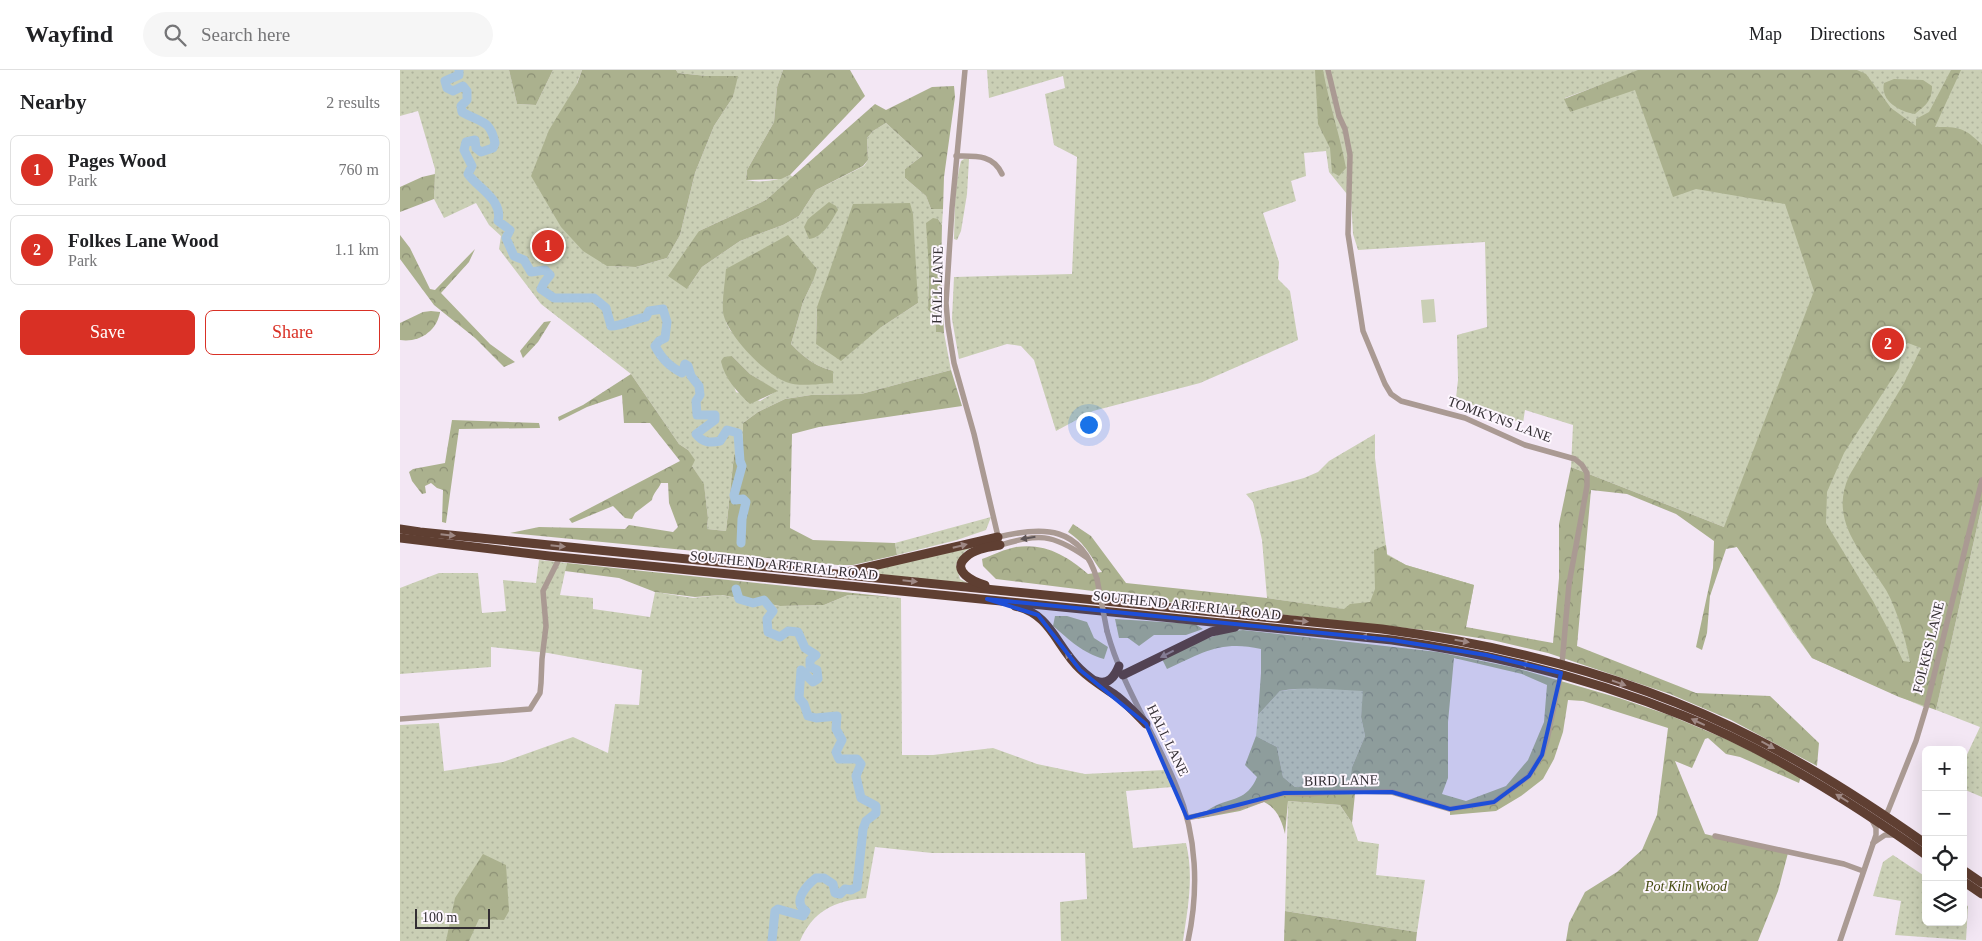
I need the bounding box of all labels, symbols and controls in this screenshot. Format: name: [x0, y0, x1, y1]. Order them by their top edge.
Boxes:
search box: [143, 12, 493, 57]
text: Wayfind: [25, 21, 113, 47]
icon: search: [161, 21, 189, 49]
text: Search here: [201, 24, 290, 45]
text: Map: [1749, 24, 1782, 44]
text: Directions: [1810, 24, 1885, 44]
text: Saved: [1913, 24, 1957, 44]
text: Nearby: [20, 90, 87, 114]
text: 2 results: [326, 94, 380, 111]
text: Pages Wood: [68, 150, 166, 171]
text: 1: [33, 161, 41, 178]
text: 760 m: [339, 161, 379, 178]
text: Park: [68, 172, 97, 189]
pin: 1: [532, 227, 564, 265]
text: Folkes Lane Wood: [68, 230, 219, 251]
text: 2: [33, 241, 41, 258]
text: 1.1 km: [335, 241, 379, 258]
street label: HALL LANE: [929, 246, 946, 324]
text: Park: [68, 252, 97, 269]
button: Save: [20, 310, 195, 355]
button: Share: [205, 310, 380, 355]
pin: 2: [1872, 325, 1904, 363]
street label: TOMKYNS LANE: [1446, 394, 1554, 445]
your location: [1076, 412, 1102, 438]
one-way arrow: [441, 531, 457, 539]
one-way arrow: [1019, 534, 1035, 542]
one-way arrow: [550, 542, 566, 550]
one-way arrow: [953, 542, 968, 550]
street label: SOUTHEND ARTERIAL ROAD: [689, 548, 879, 583]
one-way arrow: [902, 578, 918, 586]
street label: SOUTHEND ARTERIAL ROAD: [1092, 588, 1282, 623]
street label: FOLKES LANE: [1910, 600, 1947, 694]
one-way arrow: [1293, 617, 1309, 625]
one-way arrow: [1360, 633, 1376, 641]
one-way arrow: [1454, 637, 1470, 645]
one-way arrow: [1160, 650, 1174, 658]
one-way arrow: [1065, 652, 1076, 665]
one-way arrow: [1520, 661, 1535, 669]
one-way arrow: [1612, 679, 1627, 687]
street label: HALL LANE: [1144, 702, 1191, 778]
one-way arrow: [1691, 718, 1705, 726]
one-way arrow: [1761, 741, 1776, 749]
map controls: [1922, 746, 1967, 926]
button: +: [1922, 746, 1967, 791]
street label: BIRD LANE: [1304, 772, 1378, 789]
button: −: [1922, 791, 1967, 836]
one-way arrow: [1835, 794, 1848, 803]
button: locate: [1922, 836, 1967, 881]
park label: Pot Kiln Wood: [1644, 879, 1728, 894]
button: layers: [1922, 881, 1967, 926]
scale bar: [415, 906, 490, 929]
text: 100 m: [422, 910, 457, 925]

